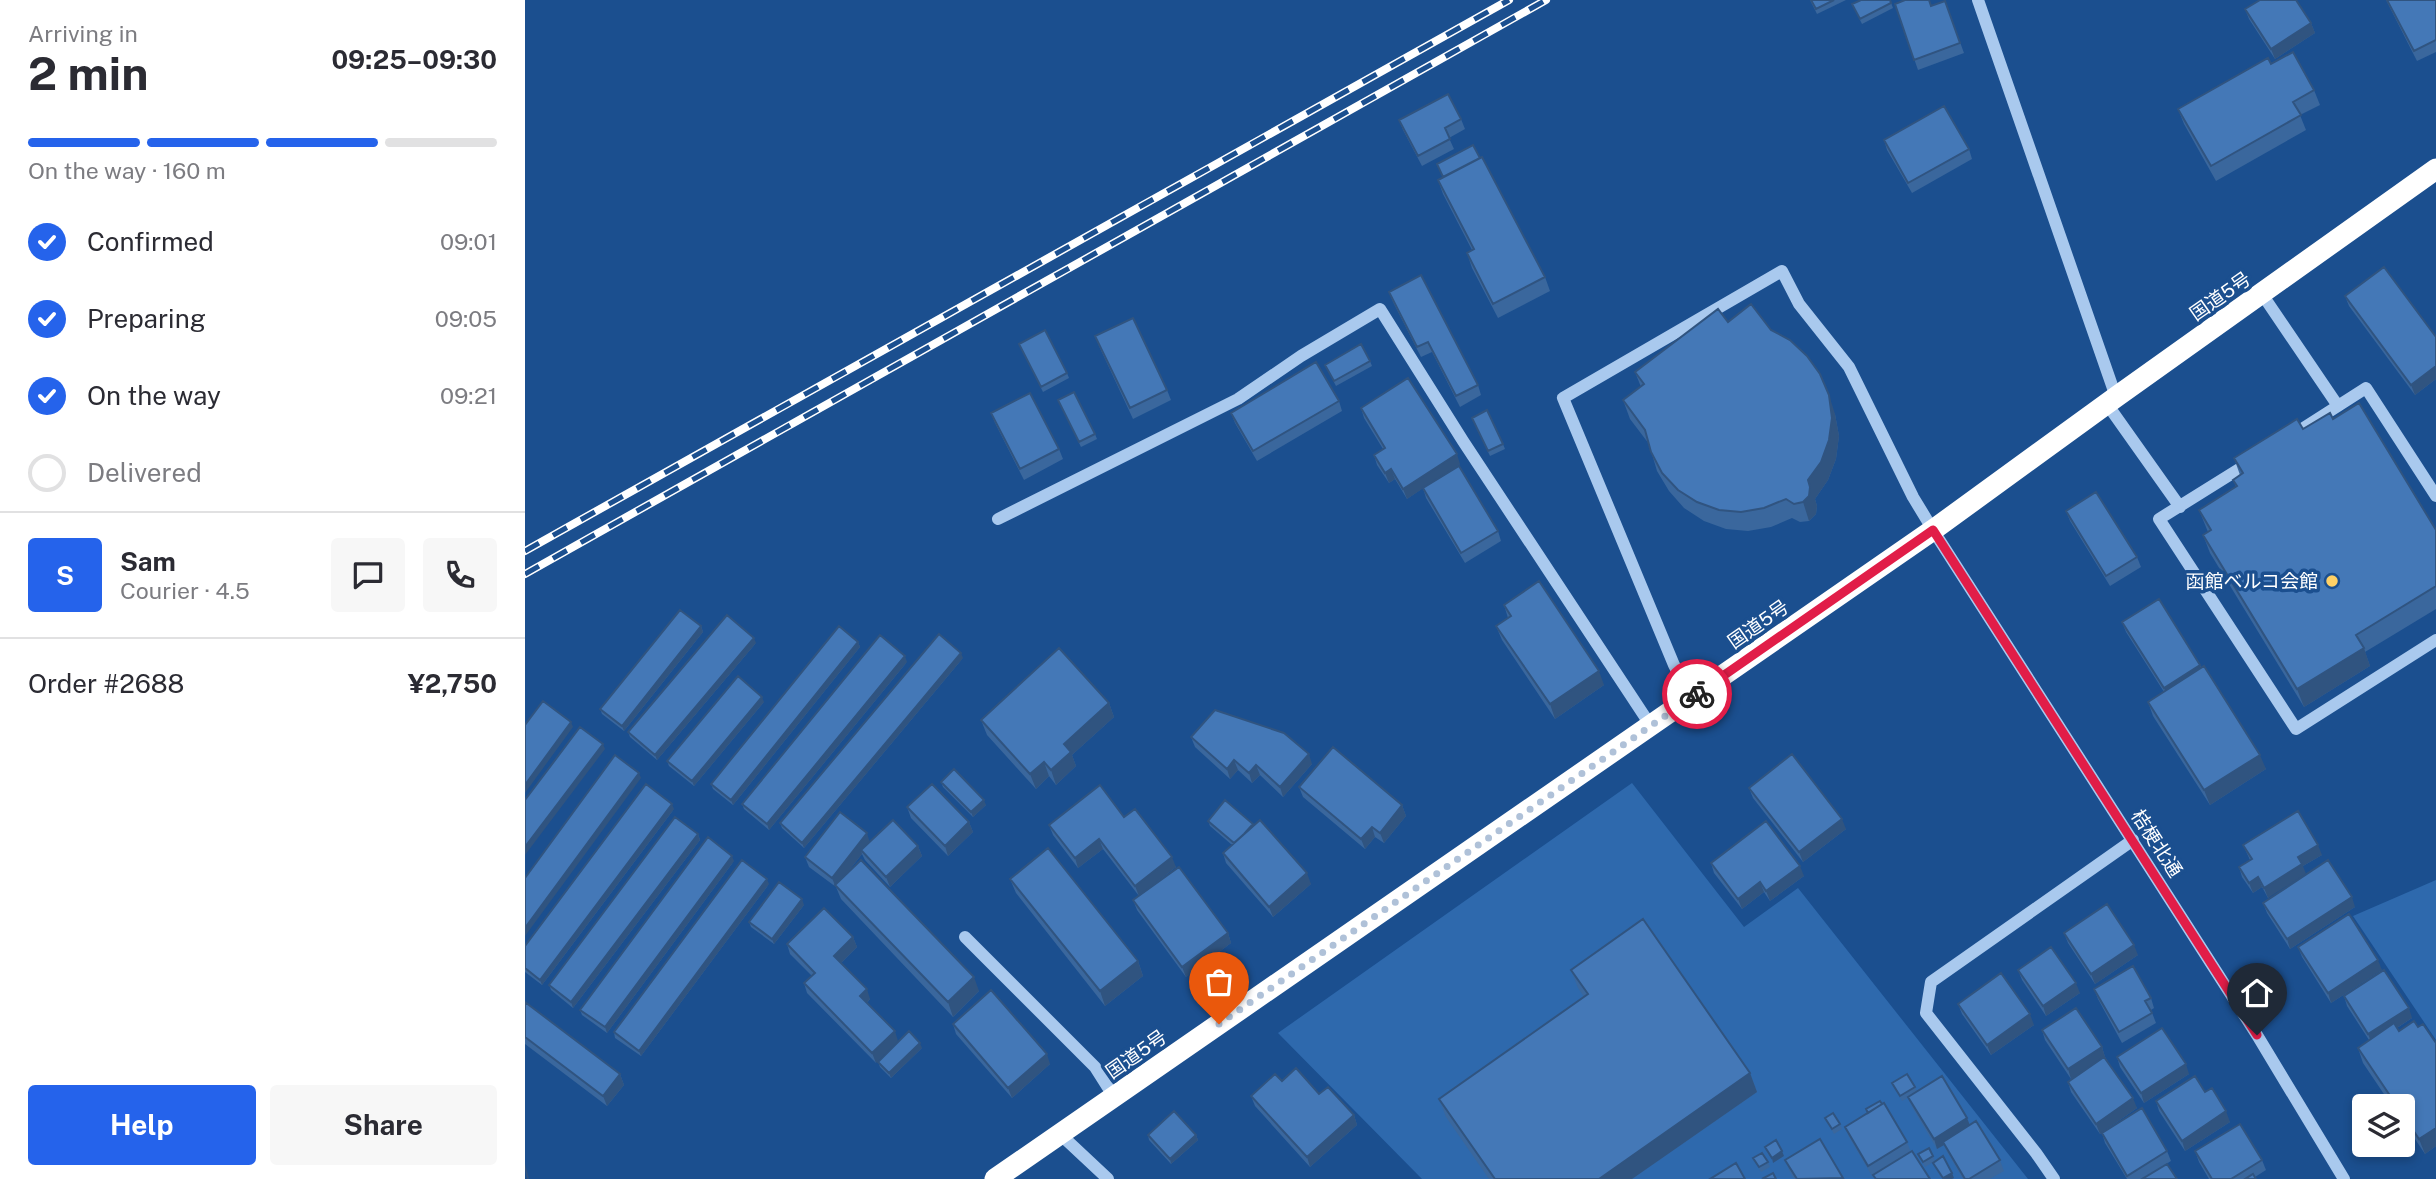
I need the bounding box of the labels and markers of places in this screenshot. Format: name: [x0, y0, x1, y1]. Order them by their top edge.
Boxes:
place label: 函館ベルコ会館: [2185, 570, 2318, 592]
marker: 函館ベルコ会館: [2324, 573, 2340, 589]
pin: [1189, 952, 1249, 1024]
pin: [2227, 963, 2287, 1035]

